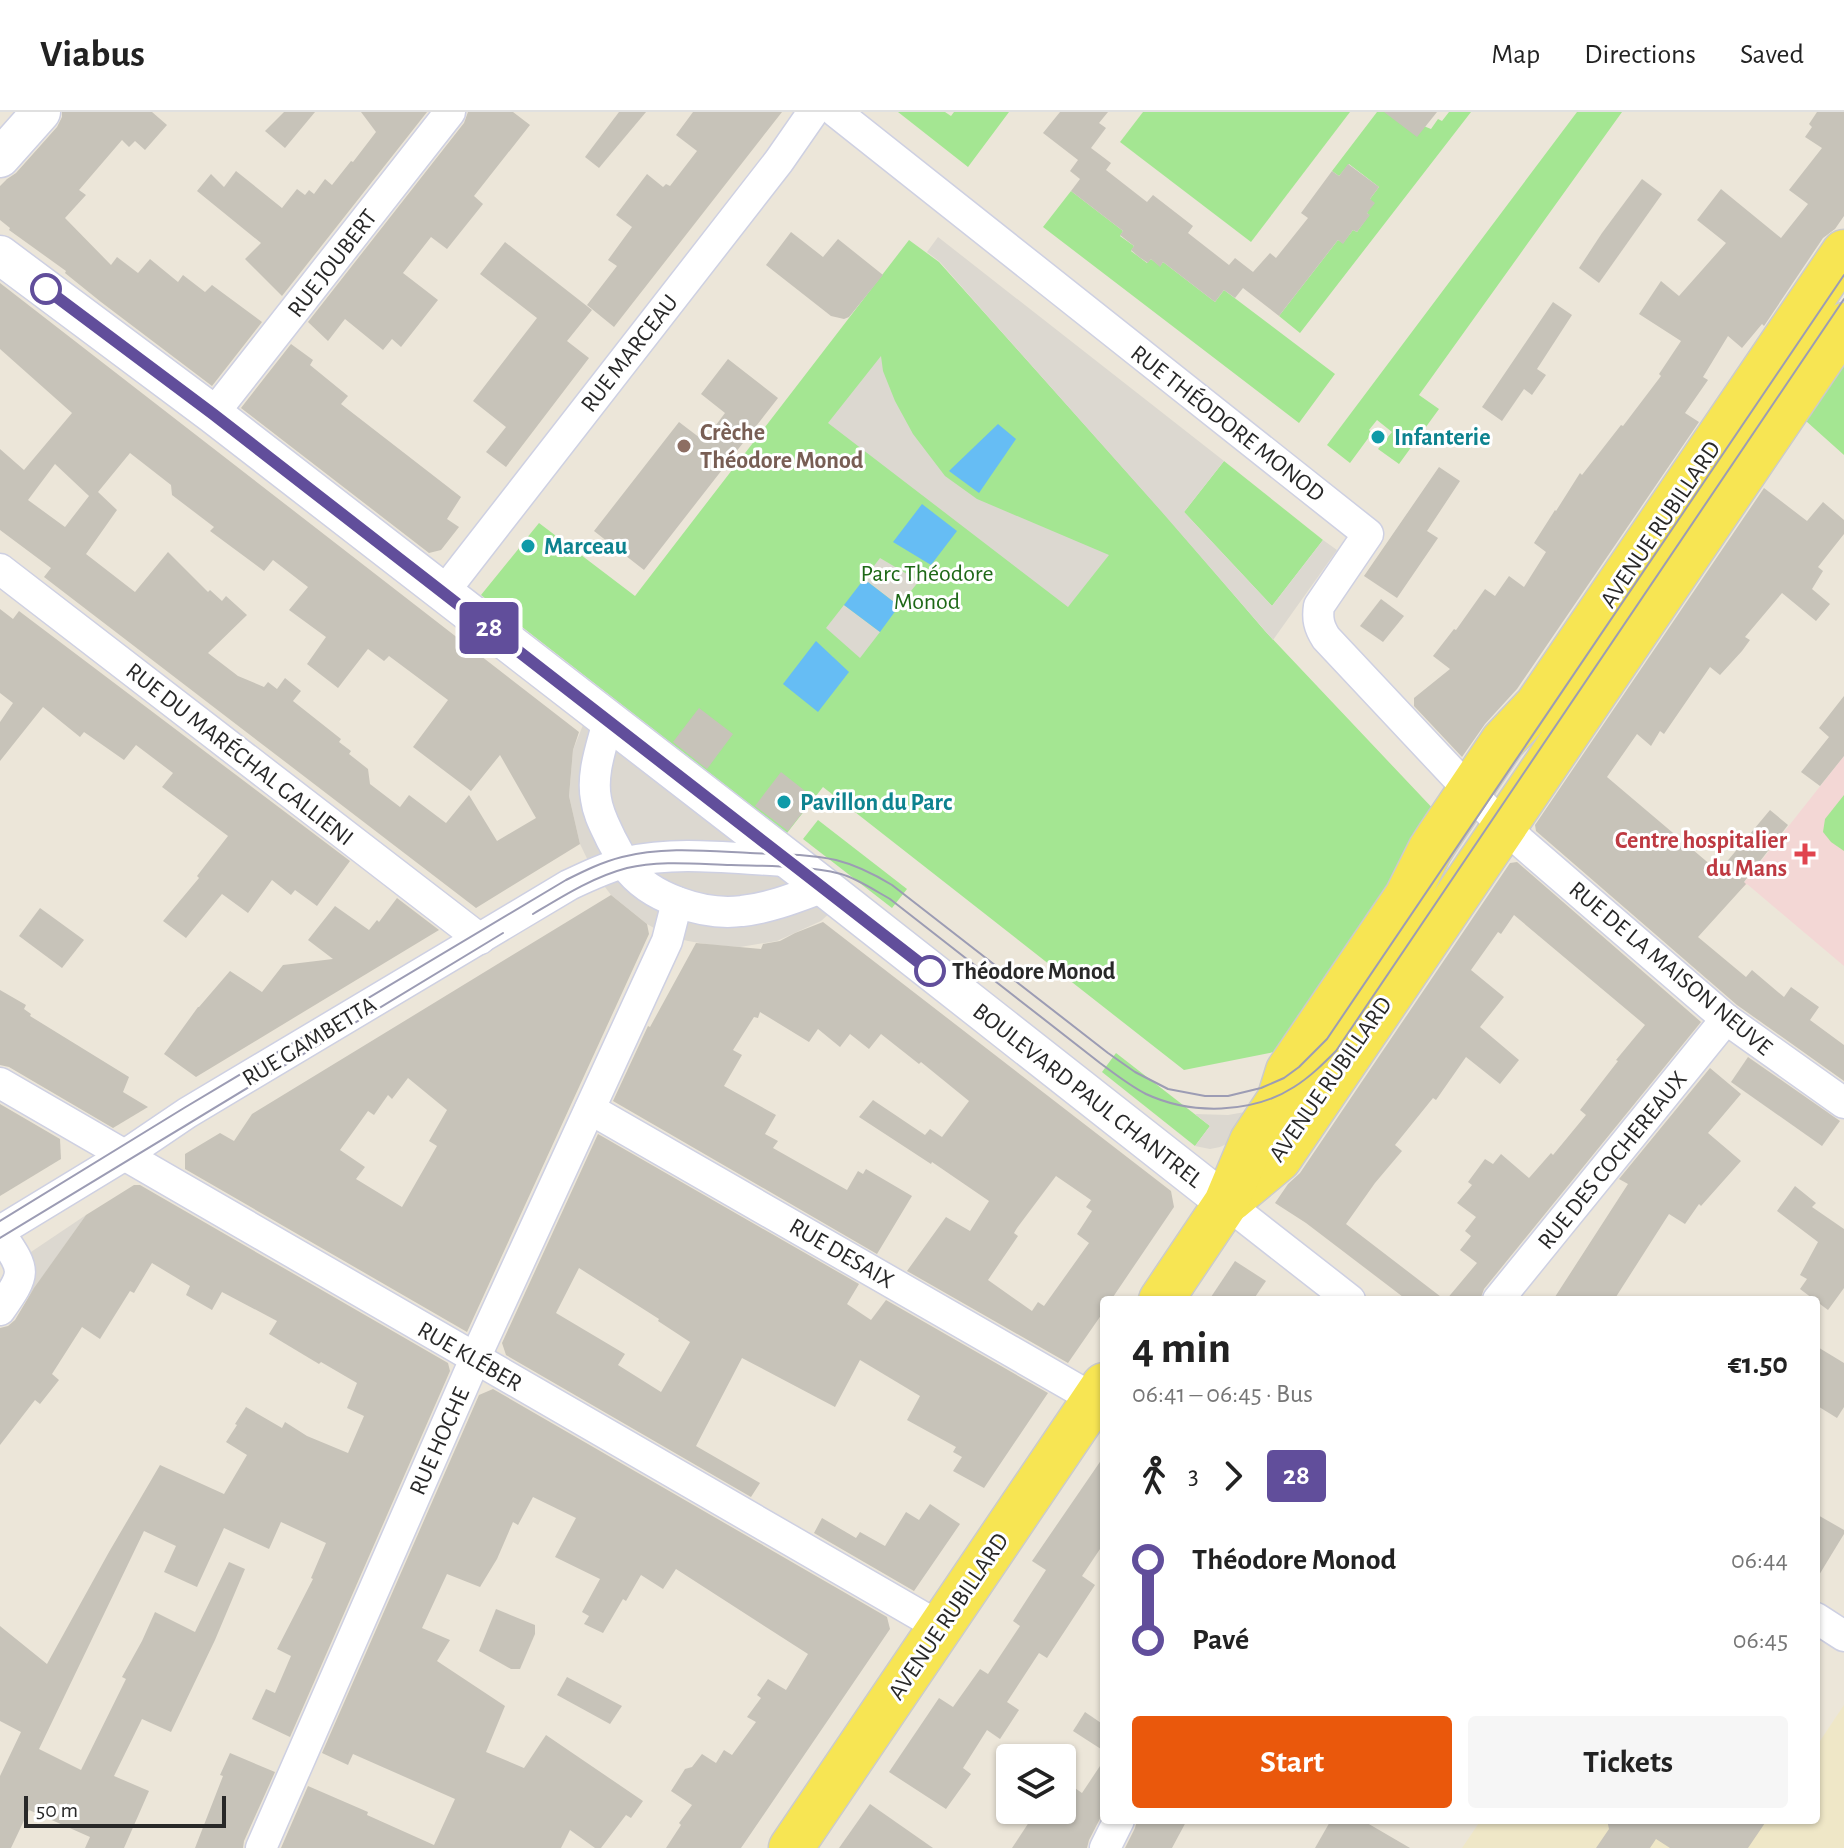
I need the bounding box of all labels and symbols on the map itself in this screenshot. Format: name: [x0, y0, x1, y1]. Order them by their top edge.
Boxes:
street label: RUE JOUBERT: [284, 205, 382, 322]
unlabelled marker: [31, 274, 61, 304]
street label: RUE MARCEAU: [577, 290, 683, 417]
street label: RUE THÉODORE MONOD: [1126, 339, 1330, 507]
place label: Crèche Théodore Monod: [700, 421, 864, 473]
place label: Infanterie: [1394, 426, 1490, 450]
marker: Infanterie: [1369, 428, 1387, 446]
marker: Crèche Théodore Monod: [675, 437, 693, 455]
street label: AVENUE RUBILLARD: [1596, 437, 1725, 612]
place label: Marceau: [544, 535, 628, 559]
marker: Marceau: [519, 537, 537, 555]
park label: Parc Théodore Monod: [860, 562, 994, 614]
line badge: 28: [453, 602, 525, 654]
street label: RUE DU MARÉCHAL GALLIENI: [121, 657, 359, 851]
place label: Pavillon du Parc: [800, 791, 952, 815]
marker: Pavillon du Parc: [775, 793, 793, 811]
place label: Centre hospitalier du Mans: [1615, 829, 1788, 881]
marker: Centre hospitalier du Mans: [1794, 843, 1816, 865]
street label: RUE DE LA MAISON NEUVE: [1564, 877, 1777, 1061]
marker: Théodore Monod: [915, 956, 945, 986]
place label: Théodore Monod: [952, 960, 1116, 984]
street label: RUE GAMBETTA: [239, 993, 381, 1091]
street label: AVENUE RUBILLARD: [1265, 993, 1397, 1166]
street label: BOULEVARD PAUL CHANTREL: [968, 999, 1206, 1193]
street label: RUE DES COCHEREAUX: [1534, 1067, 1692, 1254]
street label: RUE DESAIX: [785, 1214, 898, 1293]
street label: RUE KLÉBER: [413, 1316, 527, 1396]
street label: RUE HOCHE: [406, 1384, 474, 1499]
street label: AVENUE RUBILLARD: [884, 1529, 1013, 1704]
scale bar: [24, 1792, 226, 1828]

